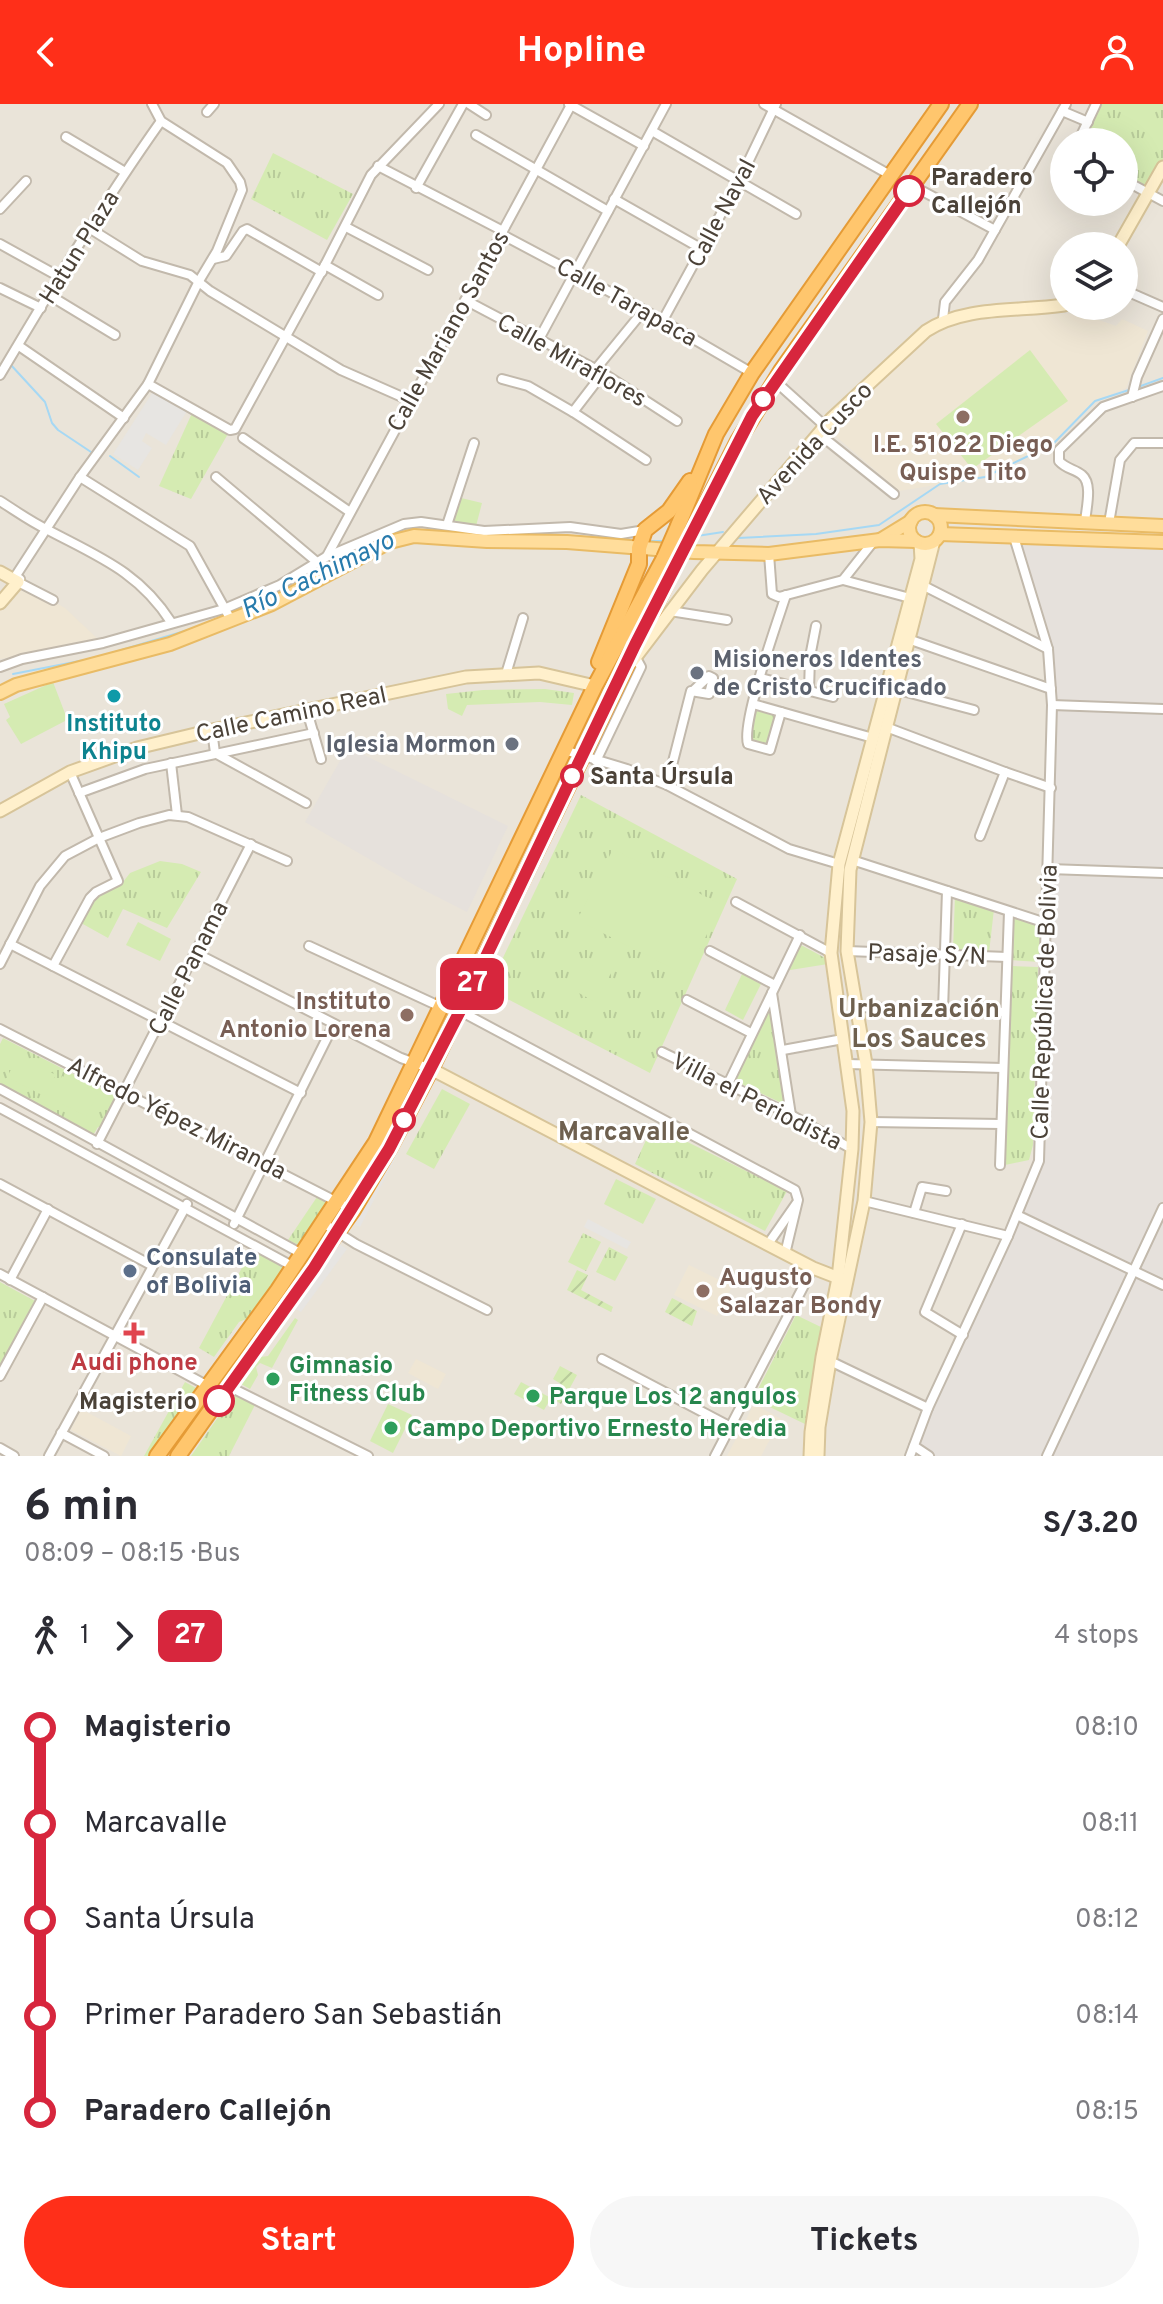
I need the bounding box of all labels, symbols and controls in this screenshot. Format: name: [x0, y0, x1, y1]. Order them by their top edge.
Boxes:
text: Hopline: [517, 29, 646, 75]
icon: back: [24, 30, 68, 74]
icon: person: [1095, 30, 1139, 74]
map controls: [1050, 128, 1138, 320]
button: locate: [1050, 128, 1138, 216]
street label: Calle Naval: [682, 154, 764, 273]
place label: Paradero Callejón: [931, 164, 1033, 222]
marker: Paradero Callejón: [894, 176, 924, 206]
street label: Hatun Plaza: [34, 186, 127, 310]
street label: Calle Mariano Santos: [382, 226, 518, 438]
button: layers: [1050, 232, 1138, 320]
street label: Calle Tarapaca: [550, 253, 702, 355]
street label: Calle Miraflores: [491, 308, 651, 415]
street label: Avenida Cusco: [751, 377, 880, 512]
unlabelled marker: [752, 388, 774, 410]
marker: I.E. 51022 Diego Quispe Tito: [954, 408, 972, 426]
place label: I.E. 51022 Diego Quispe Tito: [873, 431, 1053, 489]
water label: Río Cachimayo: [236, 525, 400, 628]
place label: Misioneros Identes de Cristo Crucificado: [713, 646, 947, 704]
marker: Misioneros Identes de Cristo Crucificado: [688, 664, 706, 682]
street label: Calle Camino Real: [193, 681, 389, 751]
marker: Instituto Khipu: [105, 687, 123, 705]
place label: Instituto Khipu: [66, 710, 162, 768]
place label: Iglesia Mormon: [326, 731, 496, 761]
marker: Iglesia Mormon: [503, 735, 521, 753]
place label: Santa Úrsula: [590, 761, 734, 793]
marker: Santa Úrsula: [561, 765, 583, 787]
street label: Calle República de Bolivia: [1026, 864, 1066, 1140]
street label: Calle Panama: [143, 897, 236, 1041]
street label: Pasaje S/N: [867, 939, 987, 973]
line badge: 27: [436, 958, 508, 1010]
text: 27: [456, 966, 488, 1002]
place label: Instituto Antonio Lorena: [219, 988, 391, 1046]
district label: Urbanización Los Sauces: [838, 994, 1000, 1057]
marker: Instituto Antonio Lorena: [398, 1006, 416, 1024]
street label: Villa el Periodista: [666, 1047, 846, 1159]
street label: Alfredo Yépez Miranda: [62, 1052, 291, 1188]
unlabelled marker: [393, 1109, 415, 1131]
district label: Marcavalle: [558, 1117, 690, 1150]
place label: Consulate of Bolivia: [146, 1244, 257, 1302]
marker: Consulate of Bolivia: [121, 1262, 139, 1280]
place label: Augusto Salazar Bondy: [719, 1264, 882, 1322]
marker: Augusto Salazar Bondy: [694, 1282, 712, 1300]
marker: Audi phone: [123, 1322, 145, 1344]
place label: Audi phone: [70, 1349, 198, 1379]
place label: Gimnasio Fitness Club: [289, 1352, 426, 1410]
marker: Gimnasio Fitness Club: [264, 1370, 282, 1388]
place label: Parque Los 12 angulos: [549, 1383, 797, 1413]
marker: Magisterio: [204, 1386, 234, 1416]
marker: Parque Los 12 angulos: [524, 1387, 542, 1405]
place label: Magisterio: [79, 1388, 197, 1418]
place label: Campo Deportivo Ernesto Heredia: [407, 1415, 787, 1445]
marker: Campo Deportivo Ernesto Heredia: [382, 1419, 400, 1437]
text: 6 min: [24, 1480, 139, 1536]
text: S/3.20: [1043, 1506, 1139, 1543]
text: 08:09 – 08:15 · Bus: [24, 1538, 241, 1571]
icon: walk: [24, 1614, 68, 1658]
icon: forward: [102, 1614, 146, 1658]
text: 27: [174, 1618, 206, 1654]
text: 1: [80, 1620, 90, 1653]
text: 4 stops: [1054, 1620, 1139, 1653]
text: Magisterio: [84, 1710, 232, 1747]
text: 08:10: [1074, 1712, 1139, 1745]
text: Marcavalle: [84, 1806, 227, 1843]
text: 08:11: [1081, 1808, 1139, 1841]
text: Santa Úrsula: [84, 1902, 255, 1939]
text: 08:12: [1075, 1904, 1139, 1937]
text: Primer Paradero San Sebastián: [84, 1998, 502, 2035]
text: 08:14: [1075, 2000, 1139, 2033]
text: Paradero Callejón: [84, 2094, 332, 2131]
text: 08:15: [1075, 2096, 1139, 2129]
button: Start: [24, 2196, 574, 2288]
button: Tickets: [590, 2196, 1139, 2288]

